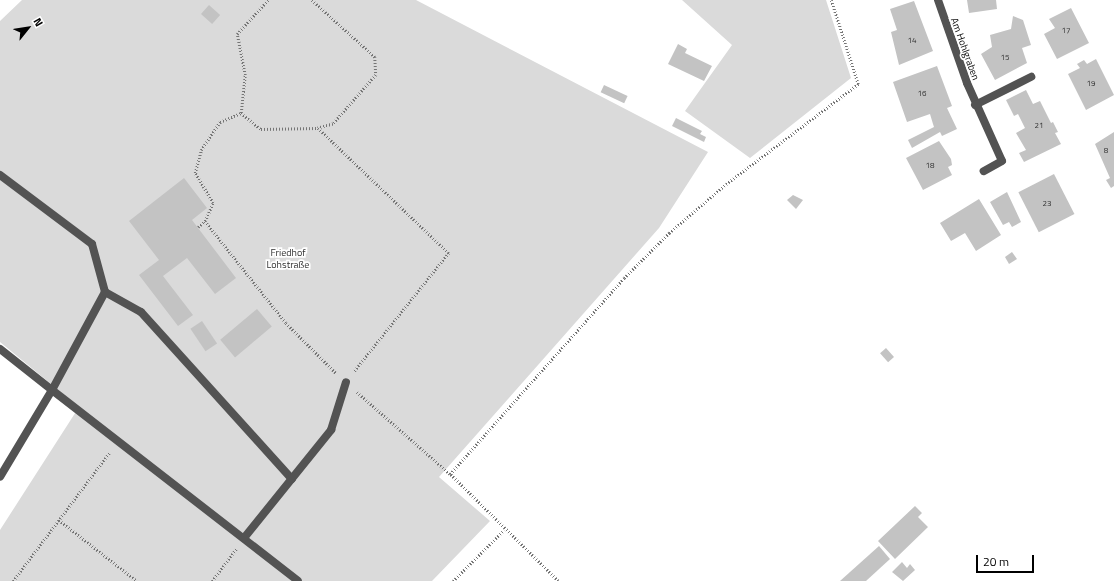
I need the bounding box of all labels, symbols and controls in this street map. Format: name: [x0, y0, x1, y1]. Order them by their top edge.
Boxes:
north arrow: [8, 8, 48, 48]
text: N: [30, 15, 47, 29]
street label: Am Hohlgraben: [948, 16, 982, 82]
house number: 17: [1062, 26, 1070, 36]
house number: 14: [908, 36, 916, 46]
house number: 15: [1001, 53, 1009, 63]
house number: 19: [1087, 79, 1095, 89]
house number: 16: [918, 89, 926, 99]
house number: 21: [1035, 121, 1043, 131]
house number: 8: [1104, 146, 1108, 156]
house number: 18: [926, 161, 934, 171]
house number: 23: [1043, 199, 1051, 209]
park label: Friedhof Lohstraße: [267, 246, 309, 270]
scale bar: [978, 547, 1036, 573]
text: 20 m: [983, 552, 1009, 571]

